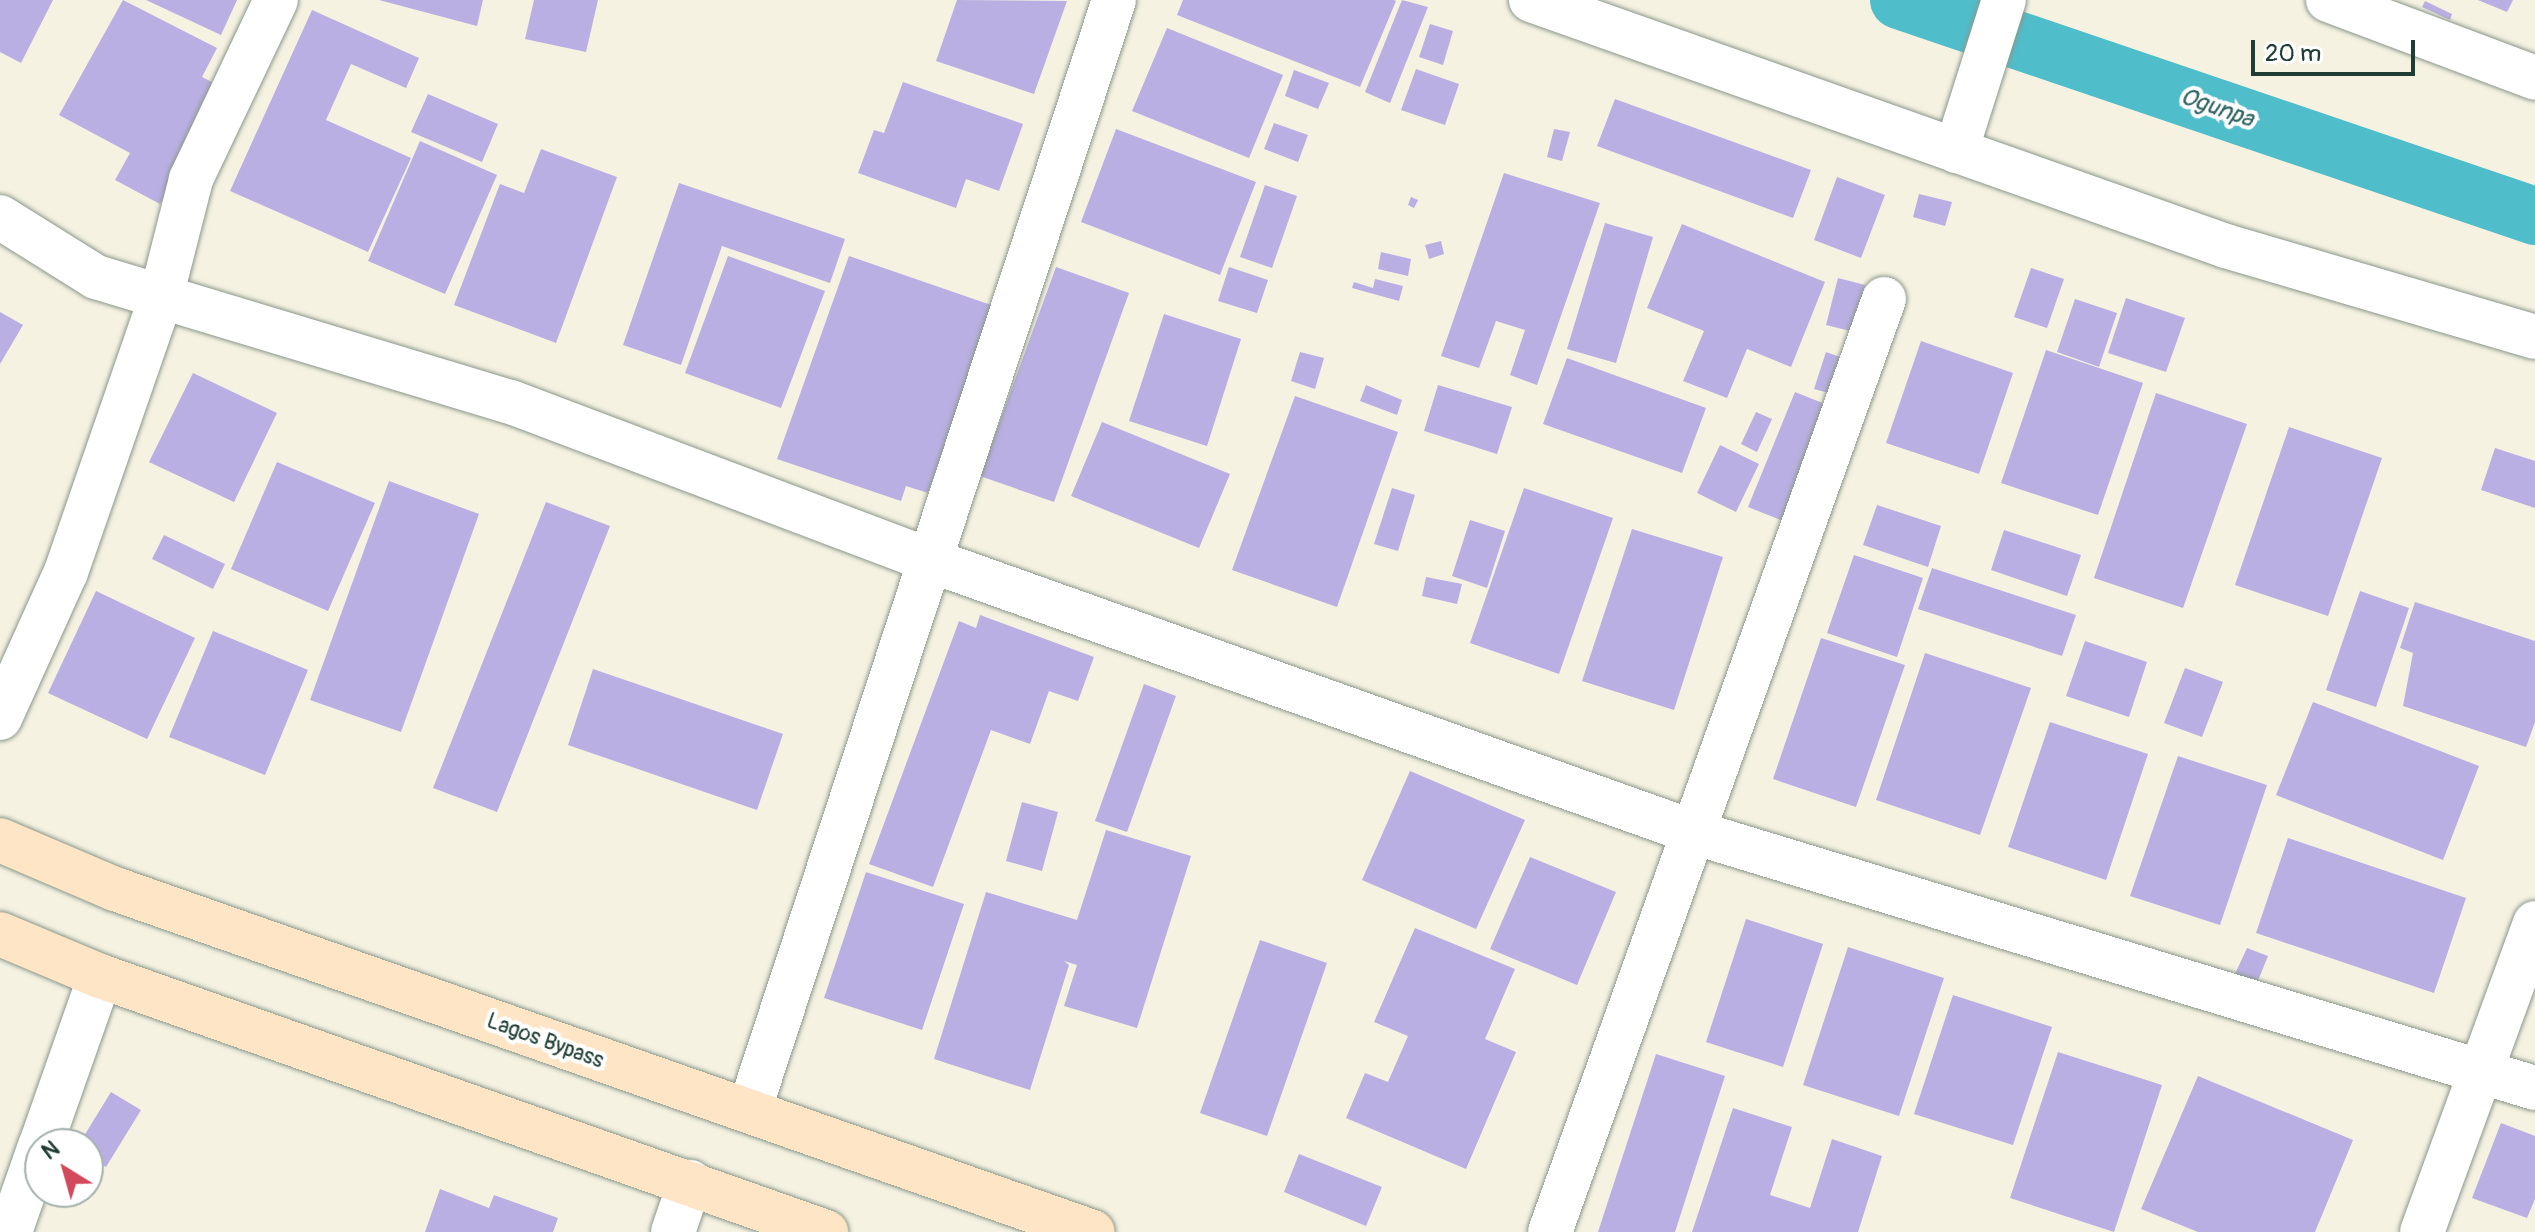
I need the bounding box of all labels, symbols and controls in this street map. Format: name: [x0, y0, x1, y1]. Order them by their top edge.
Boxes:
scale bar: [2255, 24, 2419, 74]
text: 20 m: [2265, 39, 2321, 68]
water label: Ogunpa: [2177, 82, 2257, 134]
street label: Lagos Bypass: [483, 1008, 607, 1074]
north arrow: [24, 1128, 104, 1208]
text: N: [36, 1135, 65, 1166]

